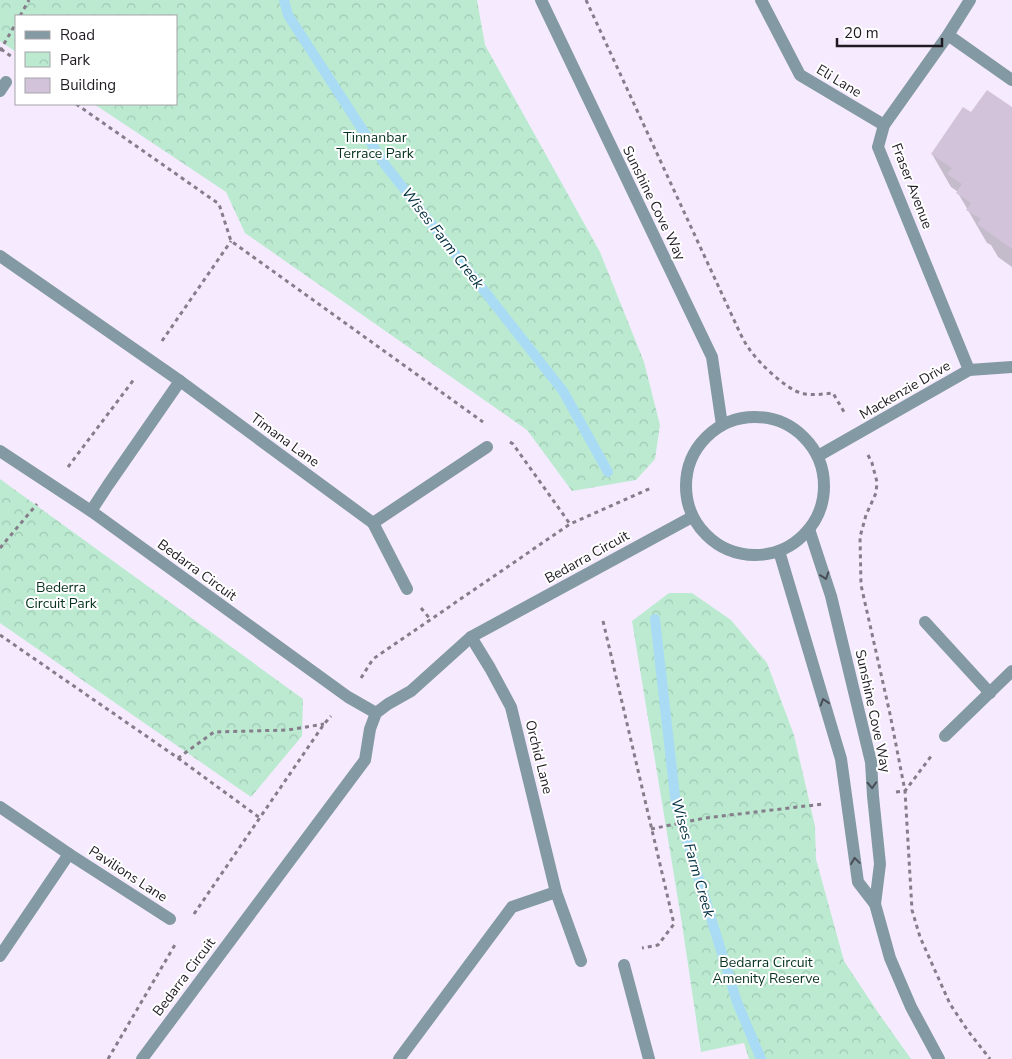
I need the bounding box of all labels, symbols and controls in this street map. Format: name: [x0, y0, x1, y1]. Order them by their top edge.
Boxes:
legend: [15, 15, 178, 105]
scale bar: [837, 15, 942, 47]
text: 20 m: [844, 23, 879, 43]
text: Road: [60, 25, 95, 45]
text: Park: [60, 50, 90, 70]
street label: Eli Lane: [813, 60, 865, 102]
text: Building: [60, 75, 116, 95]
park label: Tinnanbar Terrace Park: [336, 128, 415, 163]
street label: Fraser Avenue: [887, 140, 937, 232]
street label: Sunshine Cove Way: [618, 143, 690, 264]
water label: Wises Farm Creek: [397, 183, 489, 293]
street label: Mackenzie Drive: [856, 356, 954, 424]
street label: Timana Lane: [247, 409, 323, 471]
street label: Bedarra Circuit: [541, 526, 633, 588]
street label: Bedarra Circuit: [154, 535, 241, 605]
one-way arrow: [819, 571, 829, 579]
park label: Bederra Circuit Park: [25, 578, 98, 613]
street label: Sunshine Cove Way: [851, 648, 895, 775]
one-way arrow: [819, 698, 829, 707]
street label: Orchid Lane: [521, 718, 557, 796]
one-way arrow: [867, 781, 878, 789]
water label: Wises Farm Creek: [666, 796, 720, 920]
street label: Pavilions Lane: [85, 841, 171, 907]
one-way arrow: [850, 857, 860, 865]
street label: Bedarra Circuit: [148, 934, 220, 1020]
park label: Bedarra Circuit Amenity Reserve: [712, 953, 820, 988]

